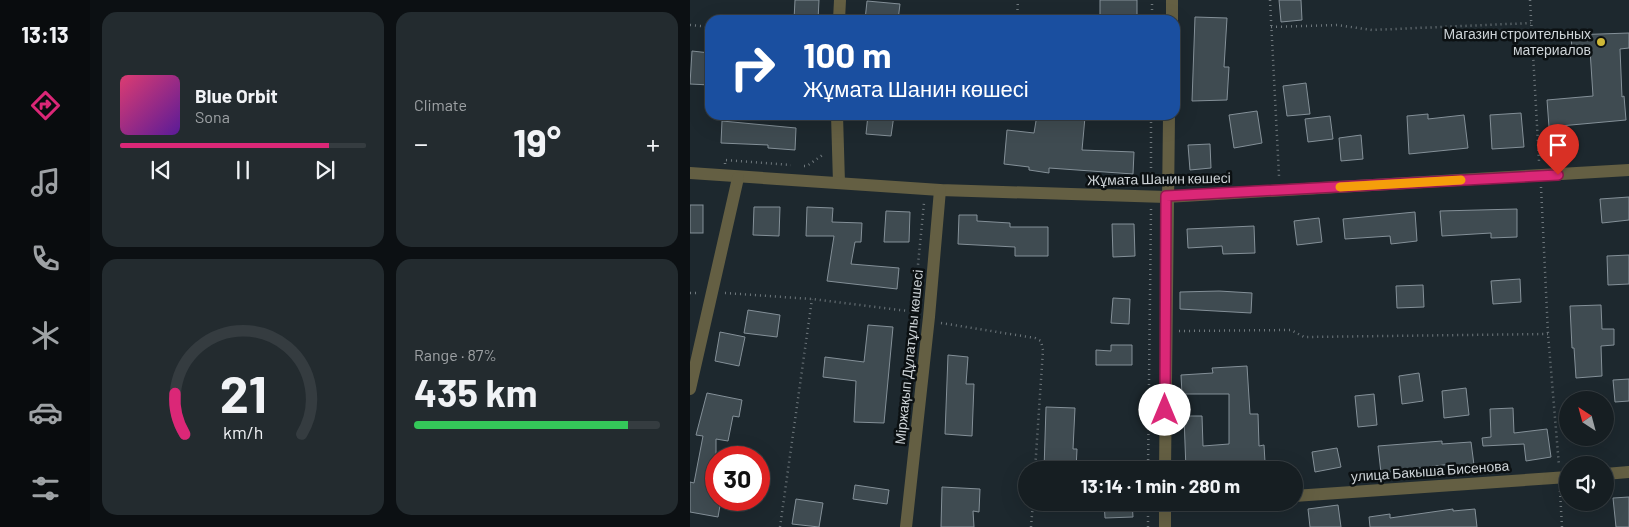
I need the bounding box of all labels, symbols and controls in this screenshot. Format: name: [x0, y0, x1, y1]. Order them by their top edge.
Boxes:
text: 13:13: [21, 21, 69, 47]
place label: Магазин строительных материалов: [1444, 25, 1591, 58]
text: 100 m: [803, 33, 892, 75]
icon: right: [720, 35, 785, 100]
marker: Магазин строительных материалов: [1595, 36, 1607, 48]
text: Жұмата Шанин көшесі: [803, 75, 1029, 101]
text: Blue Orbit: [195, 84, 278, 107]
icon: directions: [28, 88, 63, 123]
text: Climate: [414, 95, 467, 114]
text: Sona: [195, 107, 230, 126]
text: 19°: [513, 119, 561, 165]
pin: [1537, 124, 1579, 175]
text: −: [414, 126, 428, 160]
text: +: [646, 126, 660, 160]
icon: arrive: [1544, 131, 1572, 159]
icon: previous: [147, 156, 175, 184]
icon: pause: [229, 156, 257, 184]
icon: next: [311, 156, 339, 184]
icon: music: [28, 165, 63, 200]
street label: Жұмата Шанин көшесі: [1087, 169, 1231, 188]
icon: phone: [28, 241, 63, 276]
street label: Міржақып Дұлатұлы көшесі: [891, 269, 926, 445]
icon: climate: [28, 318, 63, 353]
text: Range · 87%: [414, 345, 497, 364]
text: 21: [219, 361, 267, 423]
text: 435 km: [414, 369, 538, 415]
position arrow: [1138, 383, 1190, 435]
north arrow: [1559, 391, 1614, 446]
map controls: [1559, 391, 1614, 511]
icon: car: [28, 395, 63, 430]
text: km/h: [223, 421, 263, 443]
speed limit sign: 30: [705, 446, 770, 511]
street label: улица Бакыша Бисенова: [1350, 456, 1510, 485]
button: sound: [1559, 456, 1614, 511]
icon: filters: [28, 471, 63, 506]
text: 13:14 · 1 min · 280 m: [1081, 474, 1240, 497]

